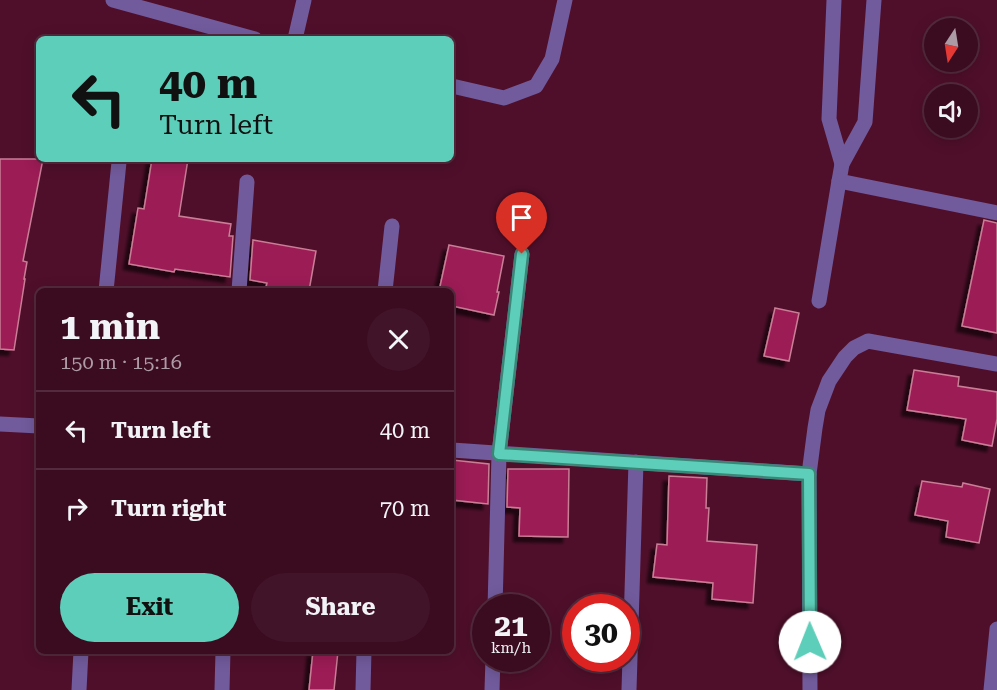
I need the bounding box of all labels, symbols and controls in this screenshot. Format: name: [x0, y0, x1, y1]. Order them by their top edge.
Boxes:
north arrow: [924, 18, 978, 72]
map controls: [924, 18, 978, 138]
text: 40 m: [159, 59, 257, 108]
icon: left: [60, 60, 138, 138]
button: sound: [924, 84, 978, 138]
text: Turn left: [159, 109, 273, 141]
pin: [496, 192, 547, 254]
icon: arrive: [505, 201, 538, 234]
text: 1 min: [60, 306, 160, 348]
button: close: [367, 308, 430, 371]
text: 150 m · 15:16: [60, 350, 182, 374]
icon: left: [60, 414, 93, 447]
text: Turn left: [111, 418, 211, 443]
text: 40 m: [380, 418, 430, 443]
icon: right: [60, 492, 93, 525]
text: Turn right: [111, 496, 226, 521]
text: 70 m: [380, 496, 430, 521]
button: Exit: [60, 573, 239, 642]
button: Share: [251, 573, 430, 642]
speed limit sign: 30: [562, 594, 640, 672]
text: 21: [494, 608, 528, 643]
position arrow: [778, 610, 842, 674]
text: km/h: [491, 639, 531, 657]

